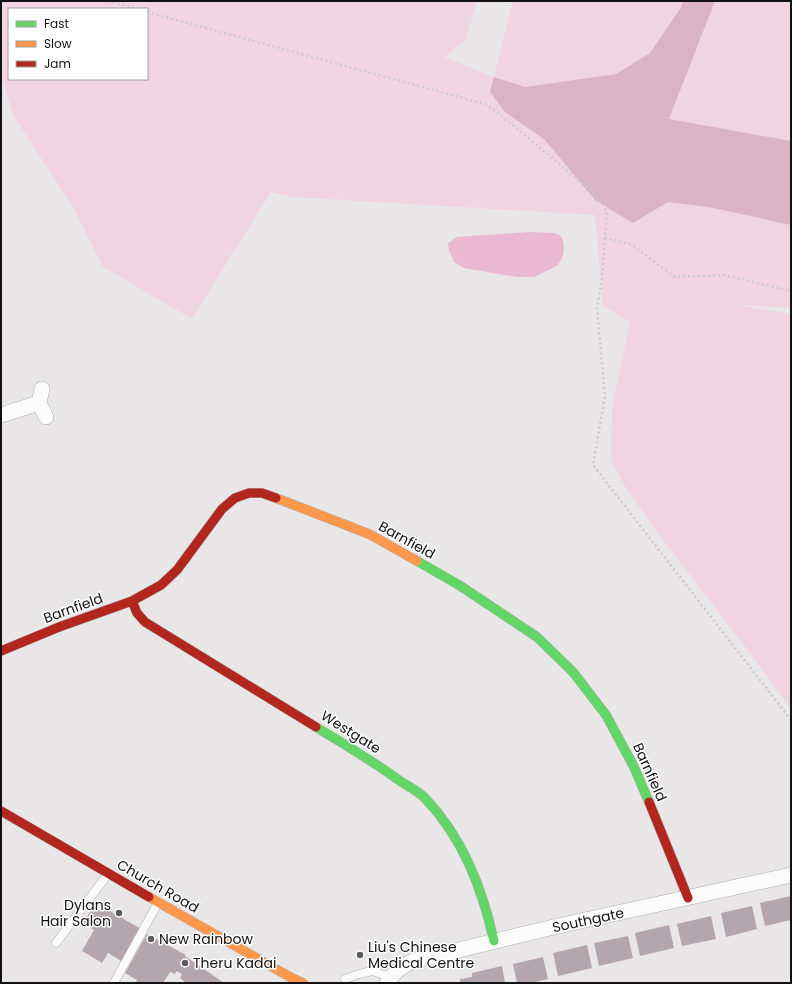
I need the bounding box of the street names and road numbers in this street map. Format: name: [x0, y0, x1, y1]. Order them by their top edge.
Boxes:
street label: Barnfield: [375, 516, 439, 564]
street label: Barnfield: [41, 588, 105, 628]
street label: Westgate: [317, 706, 385, 759]
street label: Barnfield: [628, 740, 672, 804]
street label: Church Road: [113, 854, 203, 918]
street label: Southgate: [550, 903, 626, 937]

